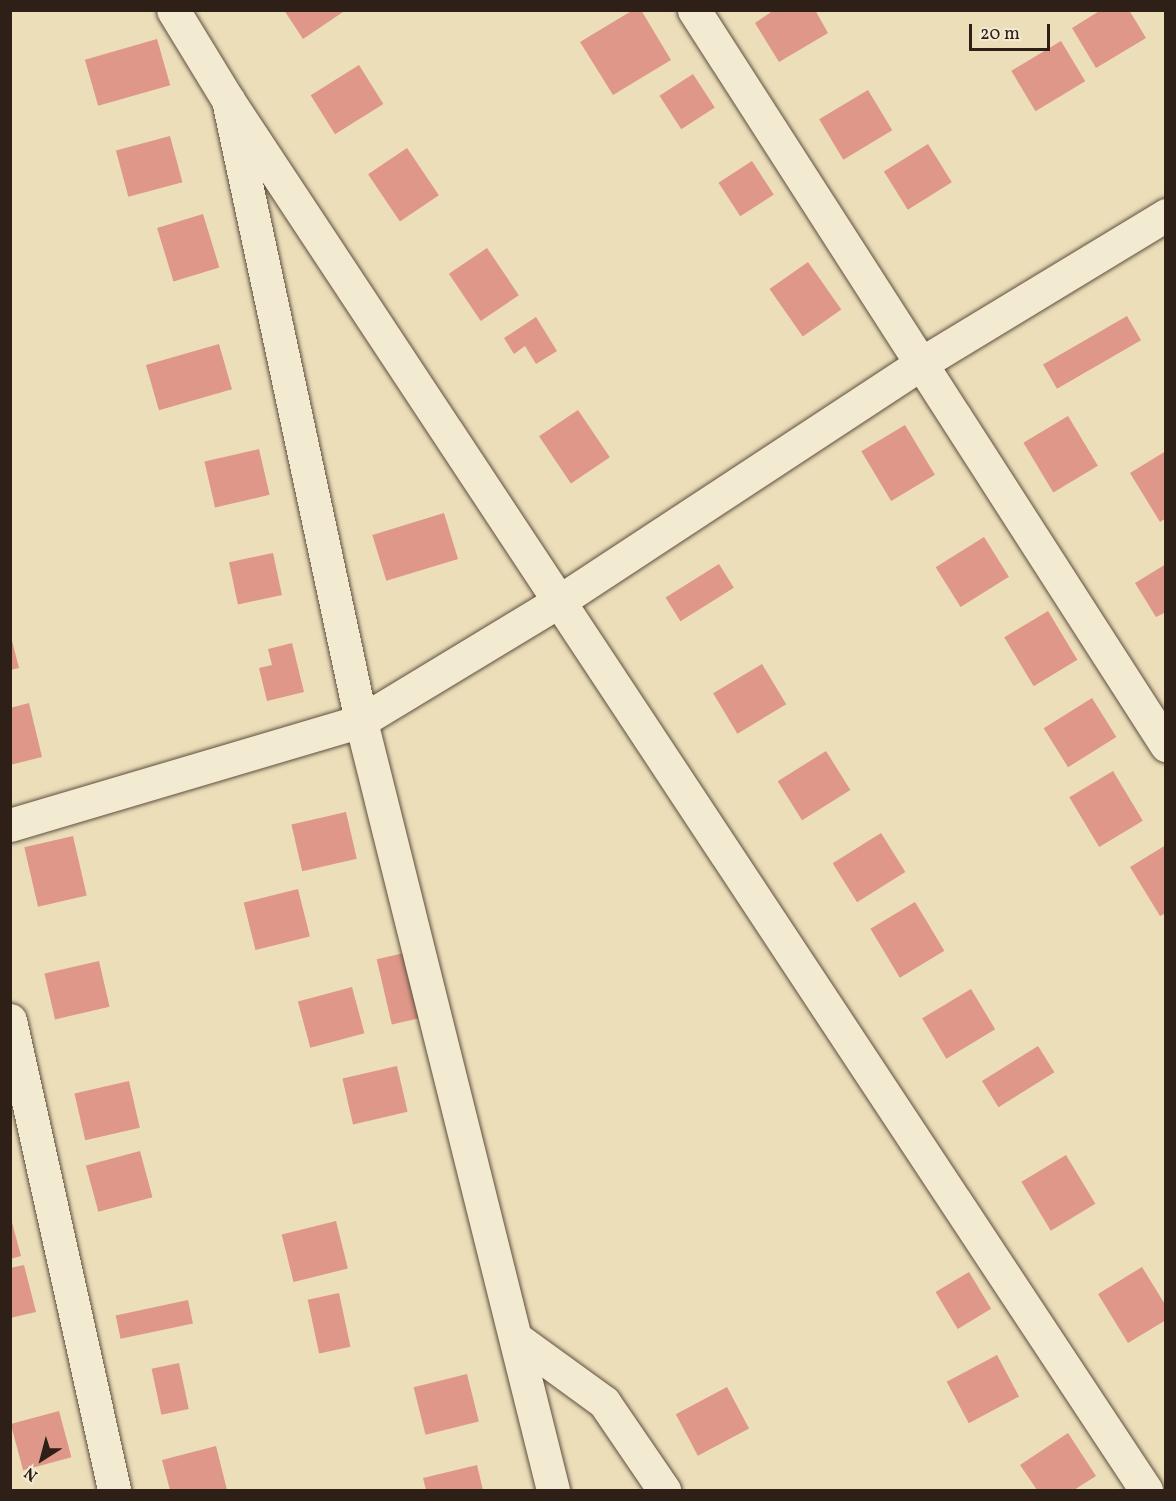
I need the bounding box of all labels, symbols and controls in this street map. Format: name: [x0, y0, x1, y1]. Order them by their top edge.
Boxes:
scale bar: [972, 12, 1053, 50]
text: 20 m: [980, 22, 1020, 47]
north arrow: [12, 1429, 72, 1489]
text: N: [20, 1461, 43, 1486]

